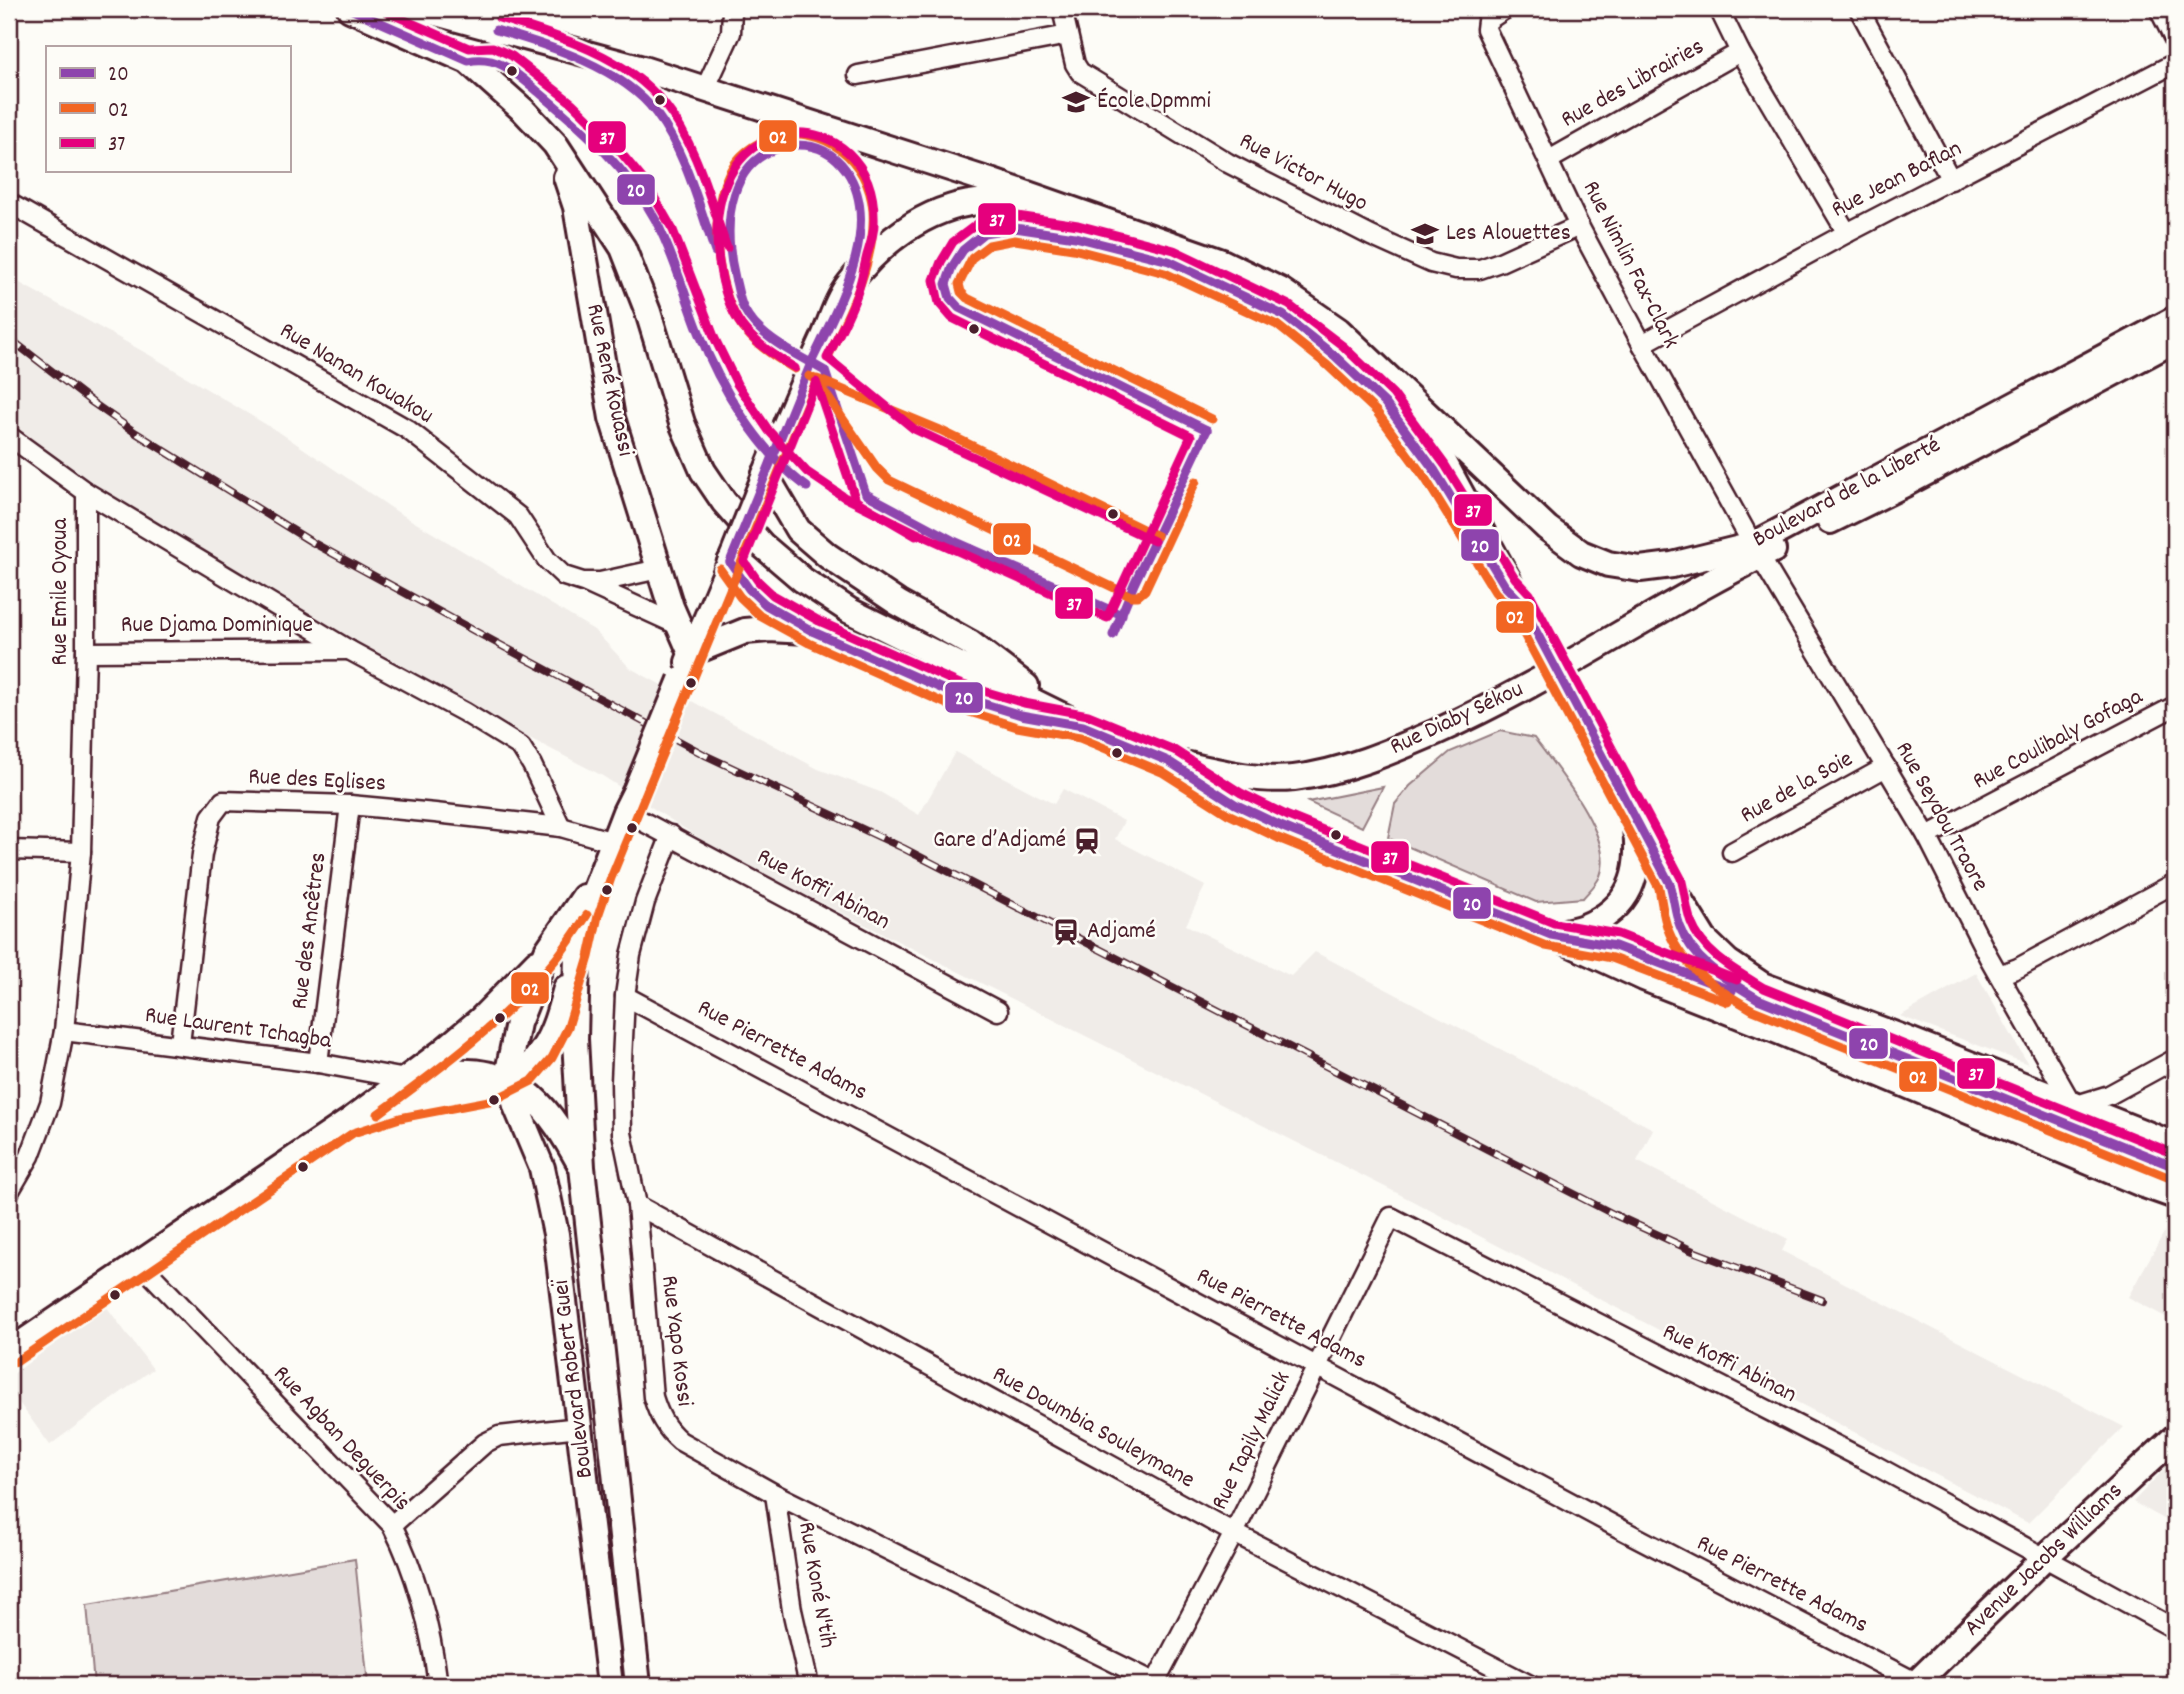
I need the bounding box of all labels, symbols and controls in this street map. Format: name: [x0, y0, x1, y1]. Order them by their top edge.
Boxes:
street label: Rue des Librairies: [1555, 31, 1711, 137]
legend: [46, 46, 290, 172]
text: 20: [108, 61, 129, 91]
unlabelled marker: [505, 64, 519, 78]
place label: École Dpmmi: [1097, 85, 1211, 119]
school or university icon: École Dpmmi: [1061, 87, 1091, 117]
unlabelled marker: [653, 93, 667, 107]
text: 02: [108, 97, 129, 127]
line badge: 02: [758, 119, 798, 153]
line badge: 37: [587, 120, 627, 154]
street label: Rue Victor Hugo: [1233, 125, 1373, 221]
text: 02: [769, 126, 787, 153]
text: 37: [599, 127, 615, 154]
text: 37: [108, 131, 125, 161]
street label: Rue Jean Baflan: [1826, 133, 1968, 227]
line badge: 20: [616, 173, 656, 206]
street label: Rue Nimlin Fax-Clark: [1573, 175, 1687, 355]
text: 20: [627, 179, 645, 206]
line badge: 37: [977, 202, 1017, 236]
text: 37: [989, 209, 1005, 236]
place label: Les Alouettes: [1446, 217, 1571, 251]
school or university icon: Les Alouettes: [1410, 219, 1440, 249]
street label: Rue René Kouassi: [576, 301, 642, 459]
street label: Rue Nanan Kouakou: [273, 315, 439, 433]
unlabelled marker: [967, 322, 981, 336]
street label: Boulevard de la Liberté: [1747, 429, 1947, 557]
line badge: 37: [1453, 493, 1493, 527]
text: 37: [1465, 500, 1481, 527]
unlabelled marker: [1106, 507, 1120, 521]
street label: Rue Emile Oyoua: [44, 518, 78, 666]
line badge: 02: [992, 522, 1032, 556]
line badge: 20: [1460, 528, 1500, 562]
text: 02: [1003, 529, 1021, 556]
text: 20: [1471, 535, 1489, 562]
line badge: 37: [1054, 586, 1094, 620]
text: 37: [1066, 593, 1082, 620]
line badge: 02: [1495, 600, 1535, 634]
text: 02: [1506, 606, 1524, 633]
street label: Rue Djama Dominique: [121, 609, 313, 643]
street label: Rue Diaby Sékou: [1385, 673, 1529, 765]
unlabelled marker: [684, 676, 698, 690]
line badge: 20: [944, 681, 984, 714]
street label: Rue Coulibaly Gofaga: [1967, 681, 2150, 799]
text: 20: [955, 687, 973, 714]
street label: Rue Seydou Traore: [1886, 736, 1996, 898]
street label: Rue de la Soie: [1734, 743, 1860, 833]
unlabelled marker: [1110, 746, 1124, 760]
street label: Rue des Eglises: [247, 760, 387, 802]
unlabelled marker: [625, 821, 639, 835]
place label: Gare d’Adjamé: [933, 824, 1066, 858]
station icon: Gare d’Adjamé: [1072, 826, 1102, 856]
unlabelled marker: [1329, 828, 1343, 842]
line badge: 37: [1370, 840, 1410, 874]
street label: Rue Koffi Abinan: [750, 841, 896, 939]
text: 37: [1382, 847, 1398, 874]
street label: Rue des Ancêtres: [283, 850, 337, 1012]
unlabelled marker: [600, 883, 614, 897]
line badge: 20: [1452, 886, 1492, 920]
text: 20: [1463, 893, 1481, 920]
place label: Adjamé: [1087, 915, 1156, 949]
station icon: Adjamé: [1051, 917, 1081, 947]
line badge: 02: [510, 971, 550, 1005]
text: 02: [521, 978, 539, 1005]
street label: Rue Pierrette Adams: [691, 992, 873, 1110]
street label: Rue Laurent Tchagba: [143, 999, 334, 1059]
unlabelled marker: [493, 1011, 507, 1025]
line badge: 20: [1848, 1027, 1889, 1060]
text: 20: [1860, 1033, 1878, 1060]
line badge: 37: [1956, 1057, 1996, 1090]
line badge: 02: [1898, 1060, 1938, 1093]
text: 37: [1968, 1063, 1984, 1090]
text: 02: [1909, 1066, 1927, 1093]
unlabelled marker: [487, 1093, 501, 1107]
unlabelled marker: [296, 1160, 310, 1174]
street label: Rue Pierrette Adams: [1190, 1260, 1372, 1378]
street label: Rue Yapo Kossi: [651, 1274, 701, 1408]
street label: Boulevard Robert Gueï: [545, 1276, 603, 1480]
unlabelled marker: [108, 1288, 122, 1302]
street label: Rue Koffi Abinan: [1656, 1316, 1802, 1412]
street label: Rue Agban Deguerpis: [264, 1358, 418, 1520]
street label: Rue Doumbia Souleymane: [986, 1358, 1200, 1498]
street label: Rue Tapily Malick: [1204, 1366, 1300, 1516]
street label: Avenue Jacobs Williams: [1957, 1475, 2131, 1645]
street label: Rue Koné N'tih: [788, 1519, 844, 1651]
street label: Rue Pierrette Adams: [1690, 1527, 1874, 1643]

